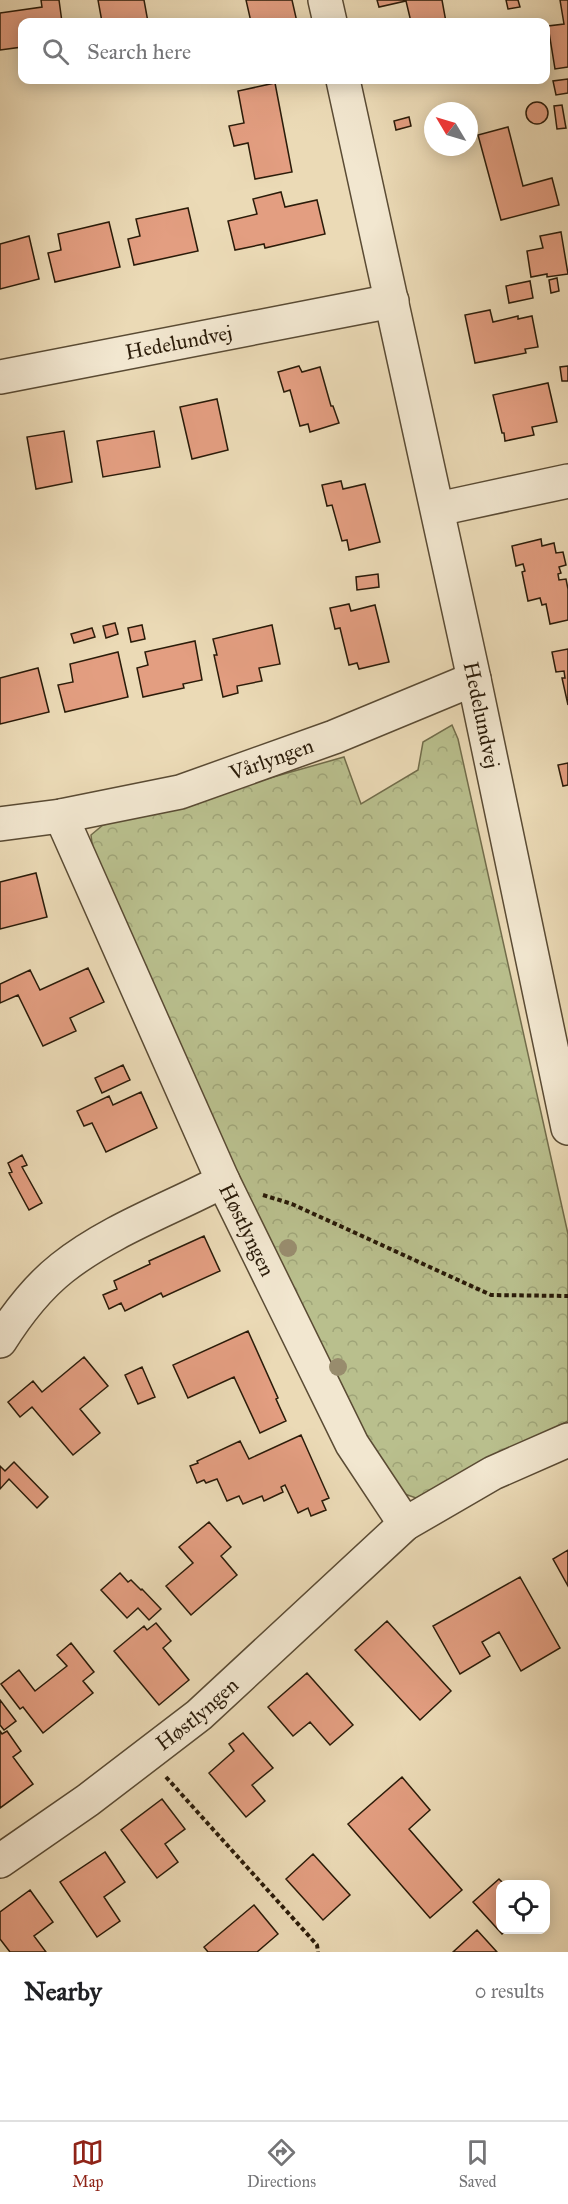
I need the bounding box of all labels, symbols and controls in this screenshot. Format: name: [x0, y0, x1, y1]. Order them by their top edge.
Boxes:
search box: [18, 18, 550, 84]
icon: search: [39, 35, 72, 68]
text: Search here: [87, 38, 191, 65]
north arrow: [424, 102, 478, 156]
street label: Hedelundvej: [123, 319, 234, 365]
street label: Hedelundvej: [458, 659, 505, 771]
street label: Vårlyngen: [225, 732, 317, 787]
street label: Høstlyngen: [213, 1179, 281, 1281]
street label: Høstlyngen: [151, 1672, 244, 1756]
map controls: [496, 1880, 550, 1934]
button: locate: [496, 1880, 550, 1934]
text: Nearby: [24, 1975, 102, 2007]
text: 0 results: [475, 1979, 544, 2003]
tab: Map: [71, 2136, 104, 2191]
tab: Directions: [247, 2136, 316, 2191]
tab: Saved: [459, 2136, 497, 2191]

